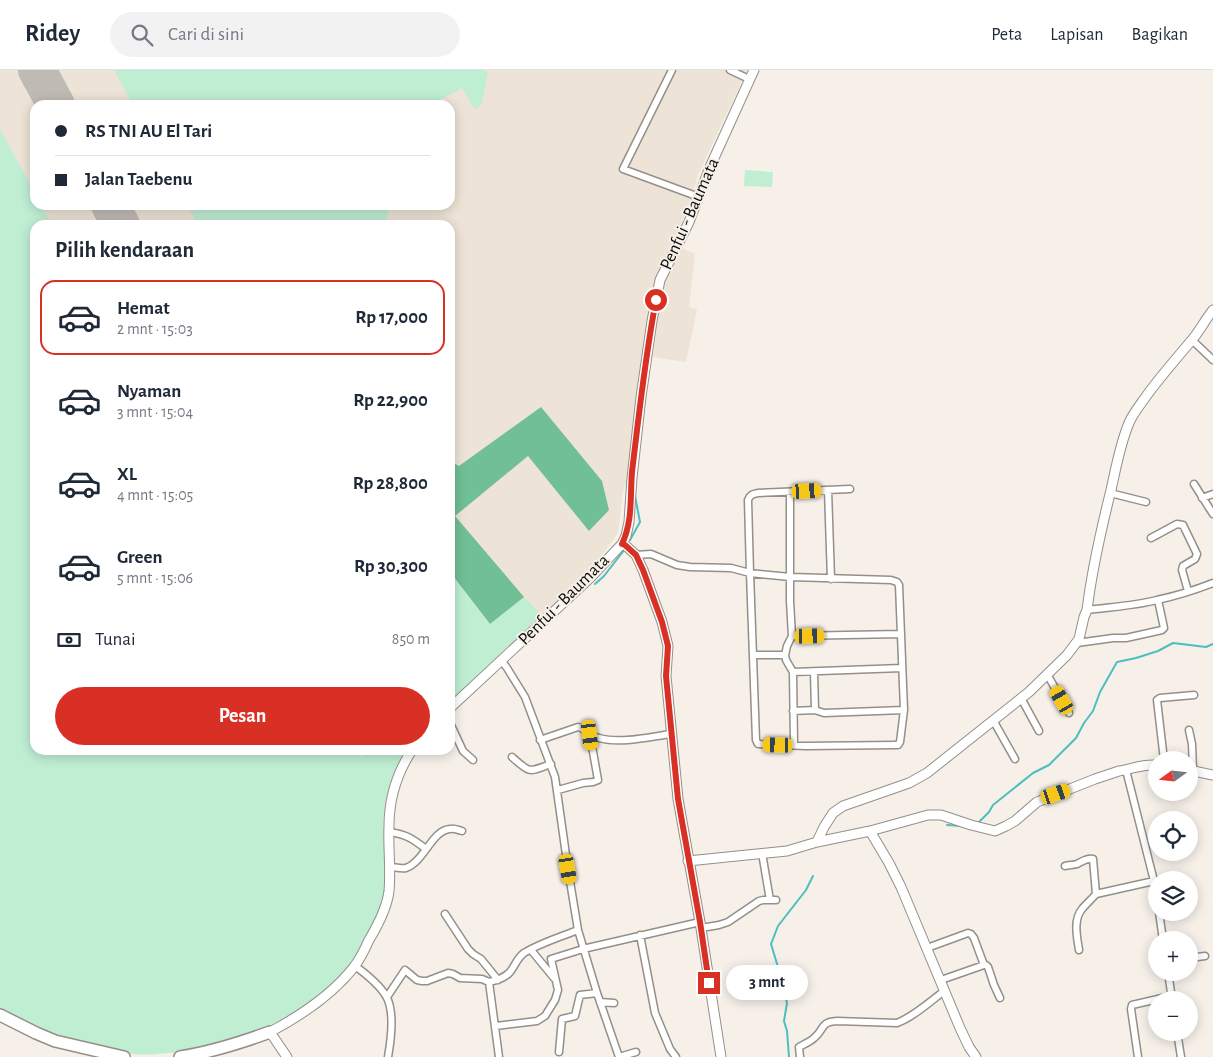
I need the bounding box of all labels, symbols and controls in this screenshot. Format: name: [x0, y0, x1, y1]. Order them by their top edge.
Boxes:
search box: [110, 12, 460, 57]
icon: search: [128, 21, 156, 49]
text: Ridey: [25, 22, 80, 46]
text: Cari di sini: [168, 25, 244, 44]
text: Peta: [991, 26, 1022, 44]
text: Lapisan: [1050, 26, 1104, 44]
text: Bagikan: [1132, 26, 1188, 44]
text: RS TNI AU El Tari: [85, 122, 212, 141]
street label: Penfui - Baumata: [657, 155, 723, 273]
text: Jalan Taebenu: [85, 170, 192, 189]
text: Pilih kendaraan: [55, 239, 194, 261]
route start: [645, 289, 667, 311]
icon: car: [57, 295, 102, 340]
text: Hemat: [117, 299, 170, 318]
text: Rp 17,000: [355, 308, 428, 327]
text: 2 mnt · 15:03: [117, 321, 193, 337]
icon: car: [57, 378, 102, 423]
text: Nyaman: [117, 382, 181, 401]
text: Rp 22,900: [353, 391, 428, 410]
text: 3 mnt · 15:04: [117, 404, 193, 420]
icon: car: [57, 461, 102, 506]
text: XL: [117, 465, 137, 484]
text: Rp 28,800: [353, 474, 428, 493]
car: [791, 483, 822, 499]
text: 4 mnt · 15:05: [117, 487, 193, 503]
icon: car: [57, 544, 102, 589]
text: Green: [117, 548, 163, 567]
street label: Penfui - Baumata: [515, 551, 613, 649]
text: Rp 30,300: [354, 557, 428, 576]
text: 5 mnt · 15:06: [117, 570, 193, 586]
icon: cash: [55, 626, 83, 654]
car: [794, 628, 825, 644]
text: Tunai: [95, 630, 136, 649]
text: 850 m: [392, 631, 430, 647]
car: [1048, 683, 1075, 717]
button: Pesan: [55, 687, 430, 745]
car: [580, 719, 599, 751]
car: [762, 737, 793, 753]
north arrow: [1148, 751, 1198, 801]
map controls: [1148, 751, 1198, 1041]
car: [1039, 782, 1072, 806]
button: locate: [1148, 811, 1198, 861]
car: [558, 853, 577, 885]
button: layers: [1148, 871, 1198, 921]
button: +: [1148, 931, 1198, 981]
callout: 3 mnt: [726, 966, 809, 1000]
route end: [698, 972, 720, 994]
text: 3 mnt: [749, 974, 785, 990]
button: −: [1148, 991, 1198, 1041]

